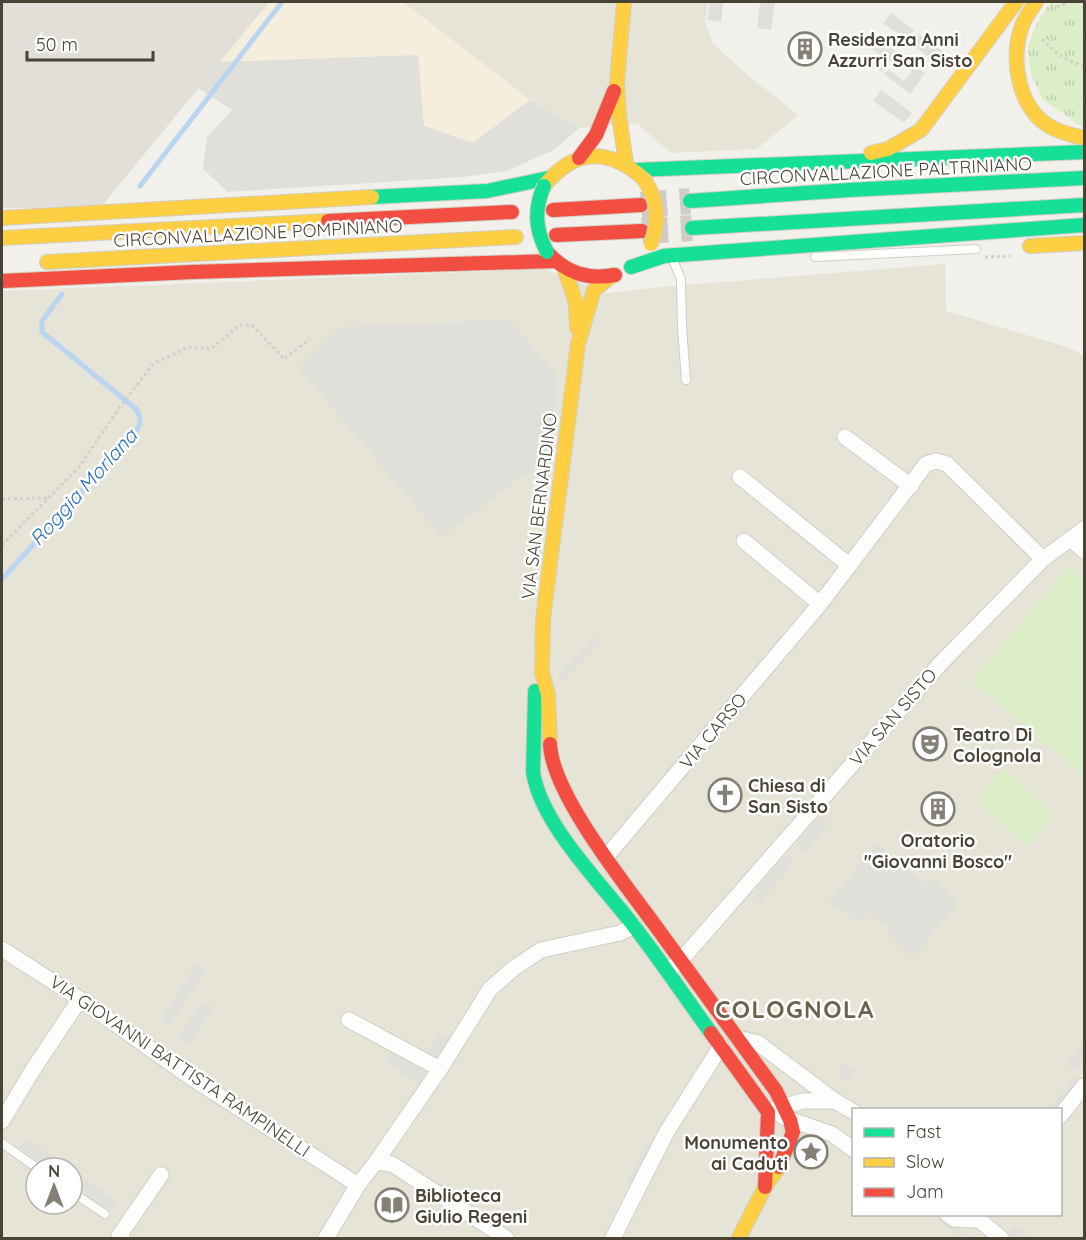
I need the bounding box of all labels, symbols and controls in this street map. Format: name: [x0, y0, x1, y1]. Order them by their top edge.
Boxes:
scale bar: [27, 24, 153, 62]
place label: Residenza Anni Azzurri San Sisto: [828, 28, 972, 72]
building icon: Residenza Anni Azzurri San Sisto: [787, 31, 823, 67]
text: 50 m: [36, 33, 78, 56]
street label: CIRCONVALLAZIONE PALTRINIANO: [739, 152, 1033, 190]
street label: CIRCONVALLAZIONE POMPINIANO: [113, 214, 403, 252]
street label: VIA SAN BERNARDINO: [516, 411, 562, 601]
water label: Roggia Morlana: [24, 422, 143, 551]
street label: VIA SAN SISTO: [844, 663, 942, 771]
street label: VIA CARSO: [674, 688, 752, 774]
place label: Teatro Di Colognola: [953, 723, 1041, 767]
theatre icon: Teatro Di Colognola: [912, 726, 948, 762]
place label: Chiesa di San Sisto: [748, 774, 828, 818]
church icon: Chiesa di San Sisto: [707, 777, 743, 813]
building icon: Oratorio "Giovanni Bosco": [920, 791, 956, 827]
place label: Oratorio "Giovanni Bosco": [864, 829, 1012, 873]
street label: VIA GIOVANNI BATTISTA RAMPINELLI: [46, 970, 314, 1162]
district label: COLOGNOLA: [715, 994, 875, 1024]
legend: [852, 1108, 1062, 1216]
text: Fast: [906, 1120, 941, 1143]
place label: Monumento ai Caduti: [684, 1131, 788, 1175]
place icon: Monumento ai Caduti: [793, 1134, 829, 1170]
text: Slow: [906, 1150, 944, 1173]
north arrow: [24, 1156, 84, 1216]
text: N: [48, 1161, 60, 1181]
text: Jam: [906, 1180, 944, 1203]
place label: Biblioteca Giulio Regeni: [415, 1184, 527, 1228]
library icon: Biblioteca Giulio Regeni: [374, 1187, 410, 1223]

